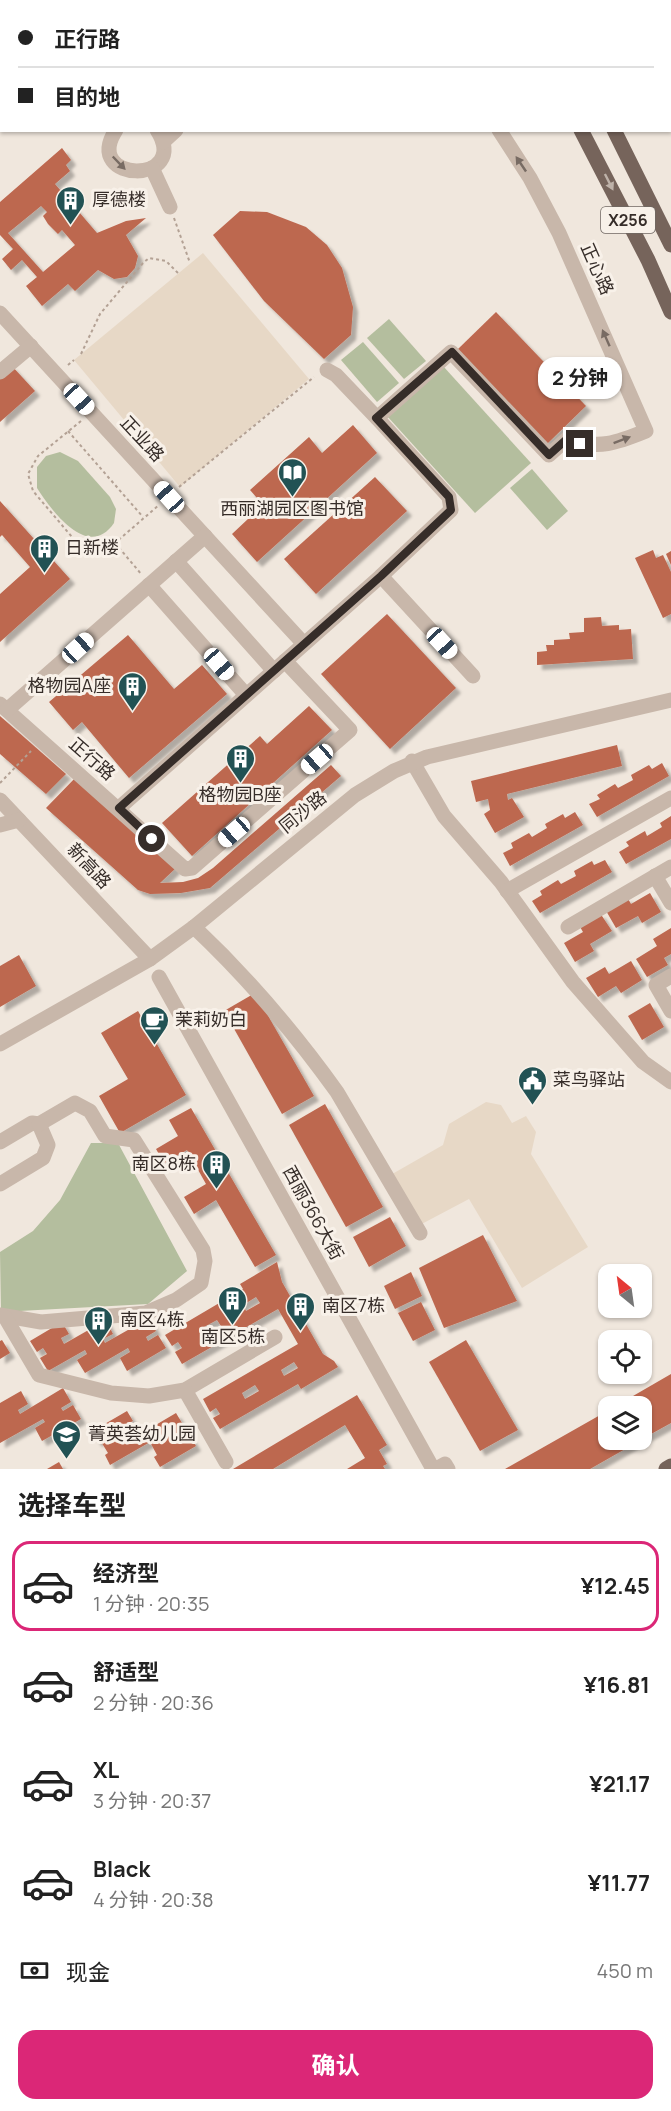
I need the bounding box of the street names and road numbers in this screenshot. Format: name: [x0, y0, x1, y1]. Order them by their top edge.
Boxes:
road number: X256: [601, 207, 655, 233]
street label: 正心路: [576, 239, 620, 298]
street label: 正业路: [116, 410, 170, 466]
street label: 正行路: [64, 731, 121, 785]
street label: 同沙路: [274, 785, 331, 838]
street label: 新高路: [63, 837, 117, 893]
street label: 西丽366大街: [278, 1161, 350, 1264]

